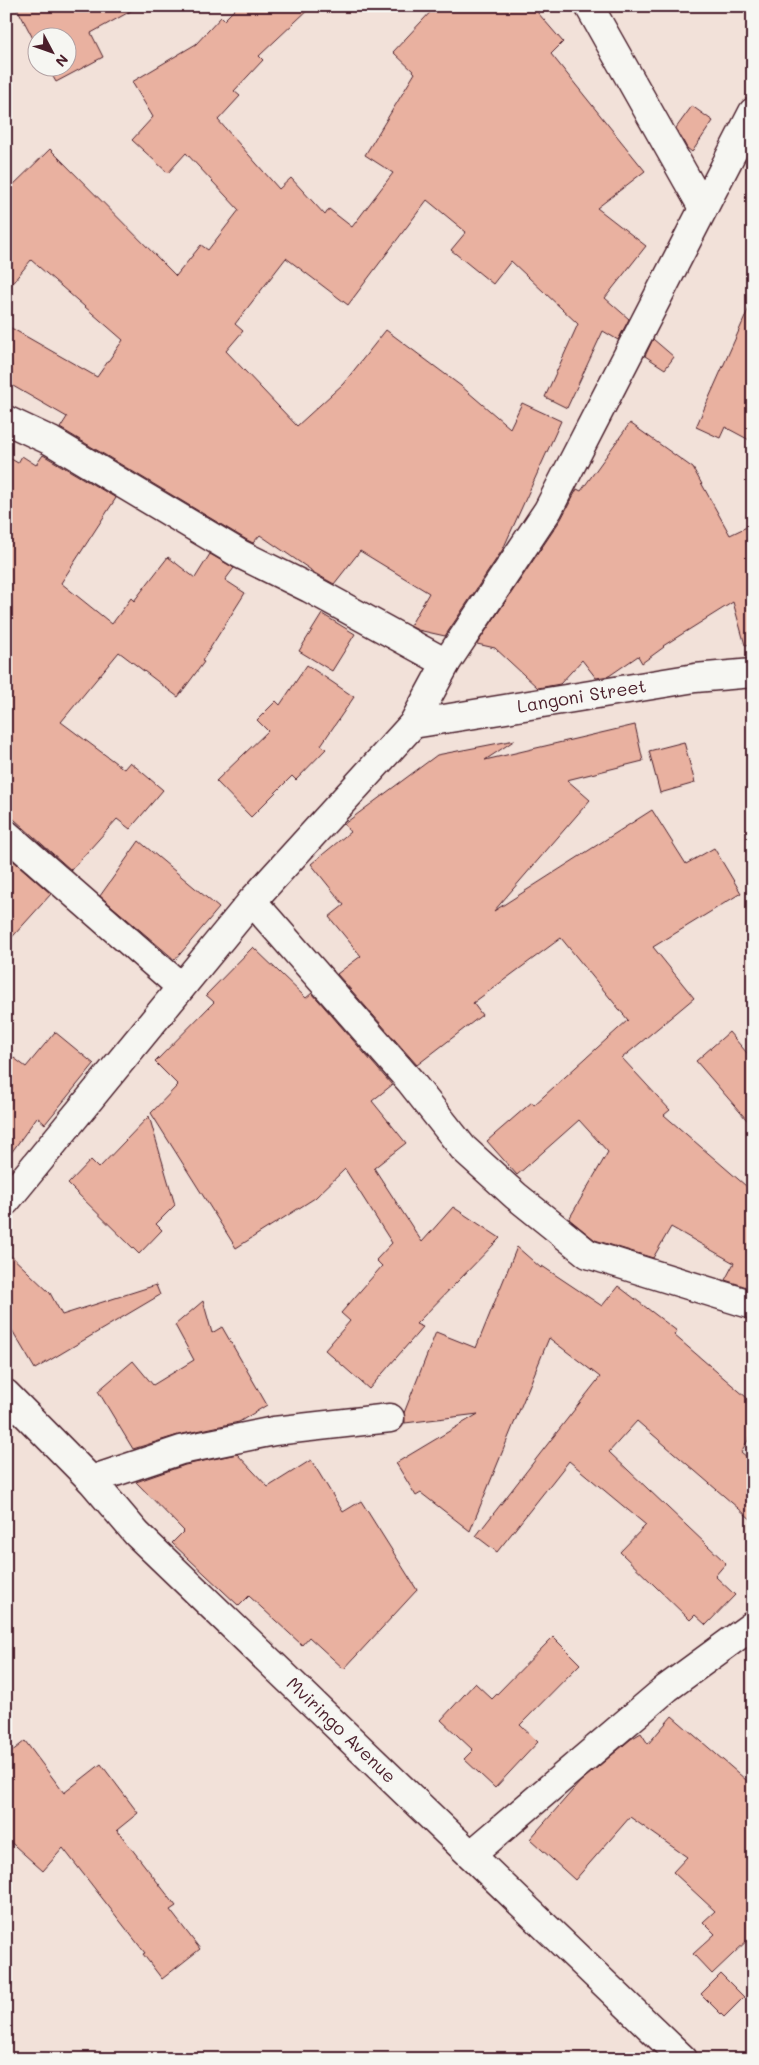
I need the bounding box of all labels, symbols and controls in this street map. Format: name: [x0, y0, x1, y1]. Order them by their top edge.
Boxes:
north arrow: [28, 28, 78, 78]
text: N: [52, 51, 73, 71]
street label: Langoni Street: [515, 673, 648, 718]
street label: Mviringo Avenue: [282, 1671, 402, 1788]

